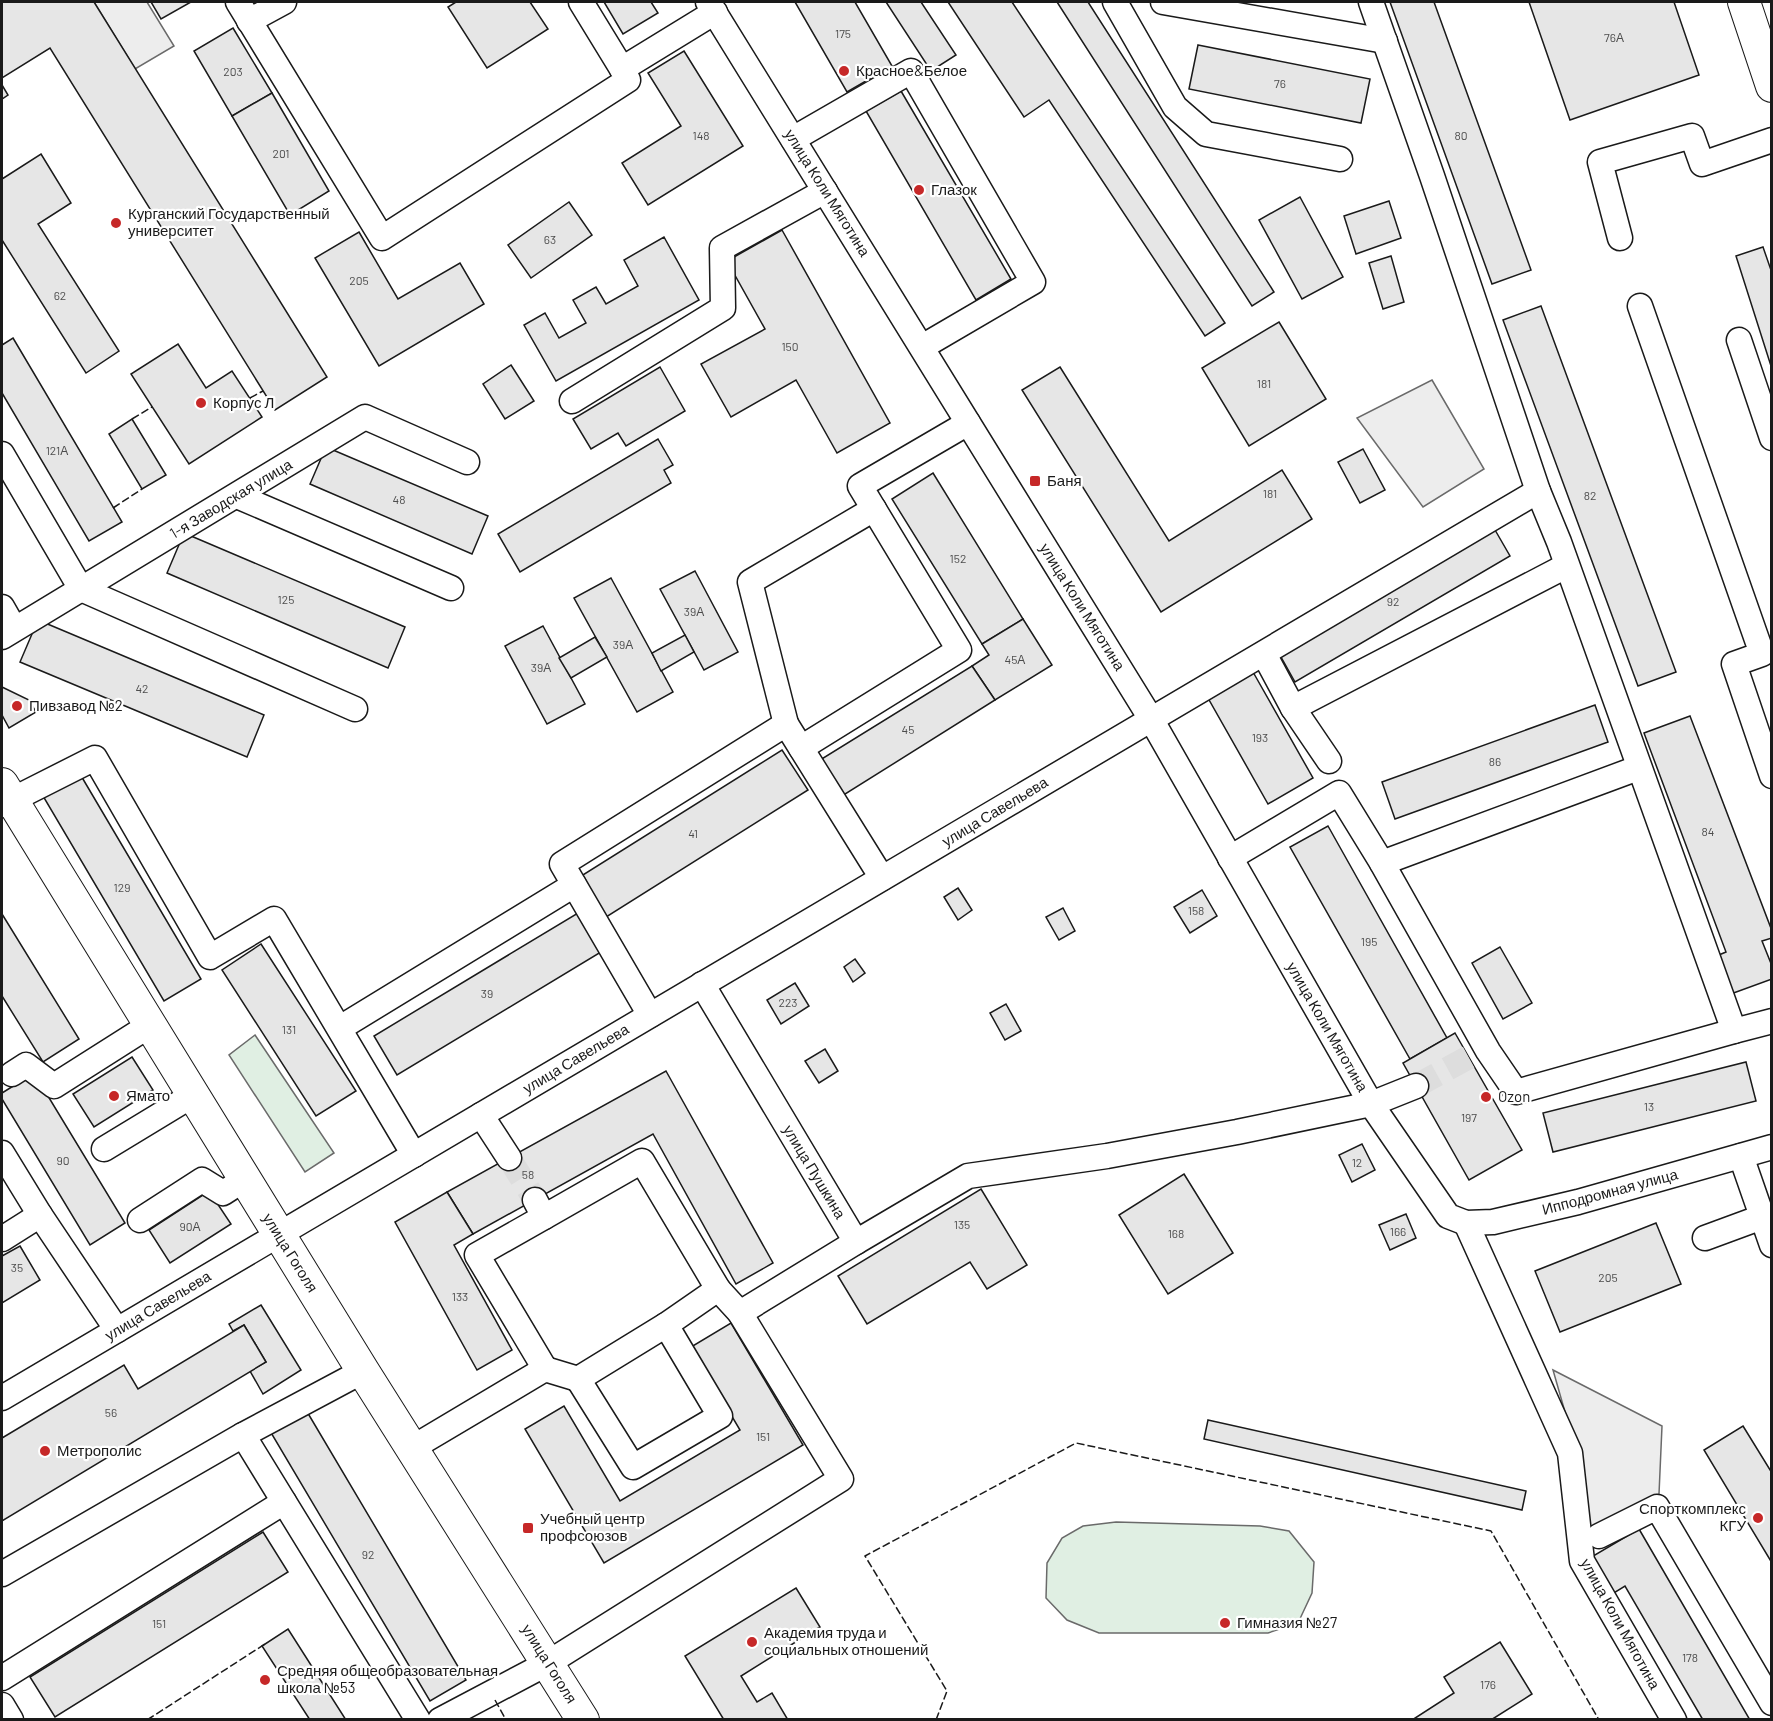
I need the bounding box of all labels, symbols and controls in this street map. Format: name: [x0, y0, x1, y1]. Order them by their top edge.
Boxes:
house number: 175: [835, 26, 851, 40]
house number: 76А: [1604, 30, 1624, 44]
place label: Красное&Белое: [856, 61, 967, 79]
house number: 203: [223, 64, 243, 78]
marker: Красное&Белое: [837, 64, 851, 78]
house number: 76: [1274, 76, 1286, 90]
street label: улица Коли Мяготина: [781, 125, 875, 260]
house number: 148: [692, 128, 710, 142]
house number: 80: [1454, 128, 1468, 142]
house number: 201: [272, 146, 290, 160]
place label: Глазок: [931, 180, 977, 198]
marker: Глазок: [912, 183, 926, 197]
place label: Курганский Государственный университет: [128, 204, 330, 239]
marker: Курганский Государственный университет: [109, 216, 123, 230]
house number: 63: [544, 232, 556, 246]
house number: 205: [349, 273, 369, 287]
house number: 62: [54, 288, 66, 302]
house number: 150: [781, 339, 799, 353]
house number: 181: [1257, 376, 1271, 390]
place label: Корпус Л: [213, 393, 274, 411]
marker: Корпус Л: [194, 396, 208, 410]
house number: 121А: [46, 443, 68, 457]
street label: 1-я Заводская улица: [166, 454, 295, 542]
place label: Баня: [1047, 471, 1082, 489]
marker: Баня: [1028, 474, 1042, 488]
house number: 181: [1263, 486, 1277, 500]
house number: 82: [1584, 488, 1596, 502]
house number: 48: [393, 492, 405, 506]
street label: улица Коли Мяготина: [1036, 539, 1130, 674]
house number: 152: [950, 551, 966, 565]
house number: 125: [278, 592, 294, 606]
house number: 92: [1387, 594, 1399, 608]
house number: 39А: [684, 604, 704, 618]
house number: 39А: [613, 637, 633, 651]
house number: 45А: [1005, 652, 1025, 666]
house number: 39А: [531, 660, 551, 674]
house number: 42: [135, 681, 149, 695]
place label: Пивзавод №2: [29, 696, 123, 714]
marker: Пивзавод №2: [10, 699, 24, 713]
house number: 45: [902, 722, 914, 736]
house number: 193: [1252, 730, 1268, 744]
house number: 86: [1489, 754, 1501, 768]
street label: улица Савельева: [938, 772, 1051, 850]
house number: 84: [1702, 824, 1714, 838]
house number: 41: [688, 826, 698, 840]
house number: 129: [114, 880, 130, 894]
house number: 158: [1188, 903, 1204, 917]
house number: 195: [1361, 934, 1377, 948]
street label: улица Коли Мяготина: [1283, 958, 1373, 1095]
house number: 39: [481, 986, 493, 1000]
house number: 223: [779, 995, 797, 1009]
street label: улица Савельева: [519, 1019, 632, 1097]
house number: 131: [282, 1022, 296, 1036]
place label: Ямато: [126, 1086, 170, 1104]
place label: Ozon: [1498, 1087, 1530, 1105]
marker: Ямато: [107, 1089, 121, 1103]
marker: Ozon: [1479, 1090, 1493, 1104]
house number: 13: [1644, 1099, 1654, 1113]
house number: 197: [1461, 1110, 1477, 1124]
street label: улица Пушкина: [780, 1121, 850, 1222]
house number: 90: [56, 1153, 70, 1167]
house number: 12: [1352, 1155, 1362, 1169]
street label: Ипподромная улица: [1540, 1164, 1680, 1218]
house number: 58: [522, 1167, 534, 1181]
street label: улица Гоголя: [259, 1210, 322, 1295]
house number: 135: [954, 1217, 970, 1231]
house number: 90А: [179, 1219, 201, 1233]
house number: 166: [1390, 1224, 1406, 1238]
house number: 168: [1168, 1226, 1184, 1240]
house number: 35: [11, 1260, 23, 1274]
street label: улица Савельева: [101, 1266, 214, 1344]
house number: 205: [1598, 1270, 1618, 1284]
house number: 133: [452, 1289, 468, 1303]
house number: 56: [105, 1405, 117, 1419]
house number: 151: [756, 1429, 770, 1443]
place label: Метрополис: [57, 1441, 142, 1459]
marker: Метрополис: [38, 1444, 52, 1458]
place label: Спорткомплекс КГУ: [1639, 1499, 1746, 1534]
place label: Учебный центр профсоюзов: [540, 1509, 645, 1544]
marker: Спорткомплекс КГУ: [1751, 1511, 1765, 1525]
marker: Учебный центр профсоюзов: [521, 1521, 535, 1535]
house number: 92: [362, 1547, 374, 1561]
street label: улица Коли Мяготина: [1577, 1555, 1665, 1693]
place label: Гимназия №27: [1237, 1613, 1337, 1631]
house number: 151: [152, 1616, 166, 1630]
marker: Гимназия №27: [1218, 1616, 1232, 1630]
street label: улица Гоголя: [518, 1621, 581, 1706]
place label: Академия труда и социальных отношений: [764, 1623, 928, 1658]
marker: Академия труда и социальных отношений: [745, 1635, 759, 1649]
house number: 178: [1682, 1650, 1698, 1664]
place label: Средняя общеобразовательная школа №53: [277, 1661, 498, 1696]
marker: Средняя общеобразовательная школа №53: [258, 1673, 272, 1687]
house number: 176: [1480, 1677, 1496, 1691]

